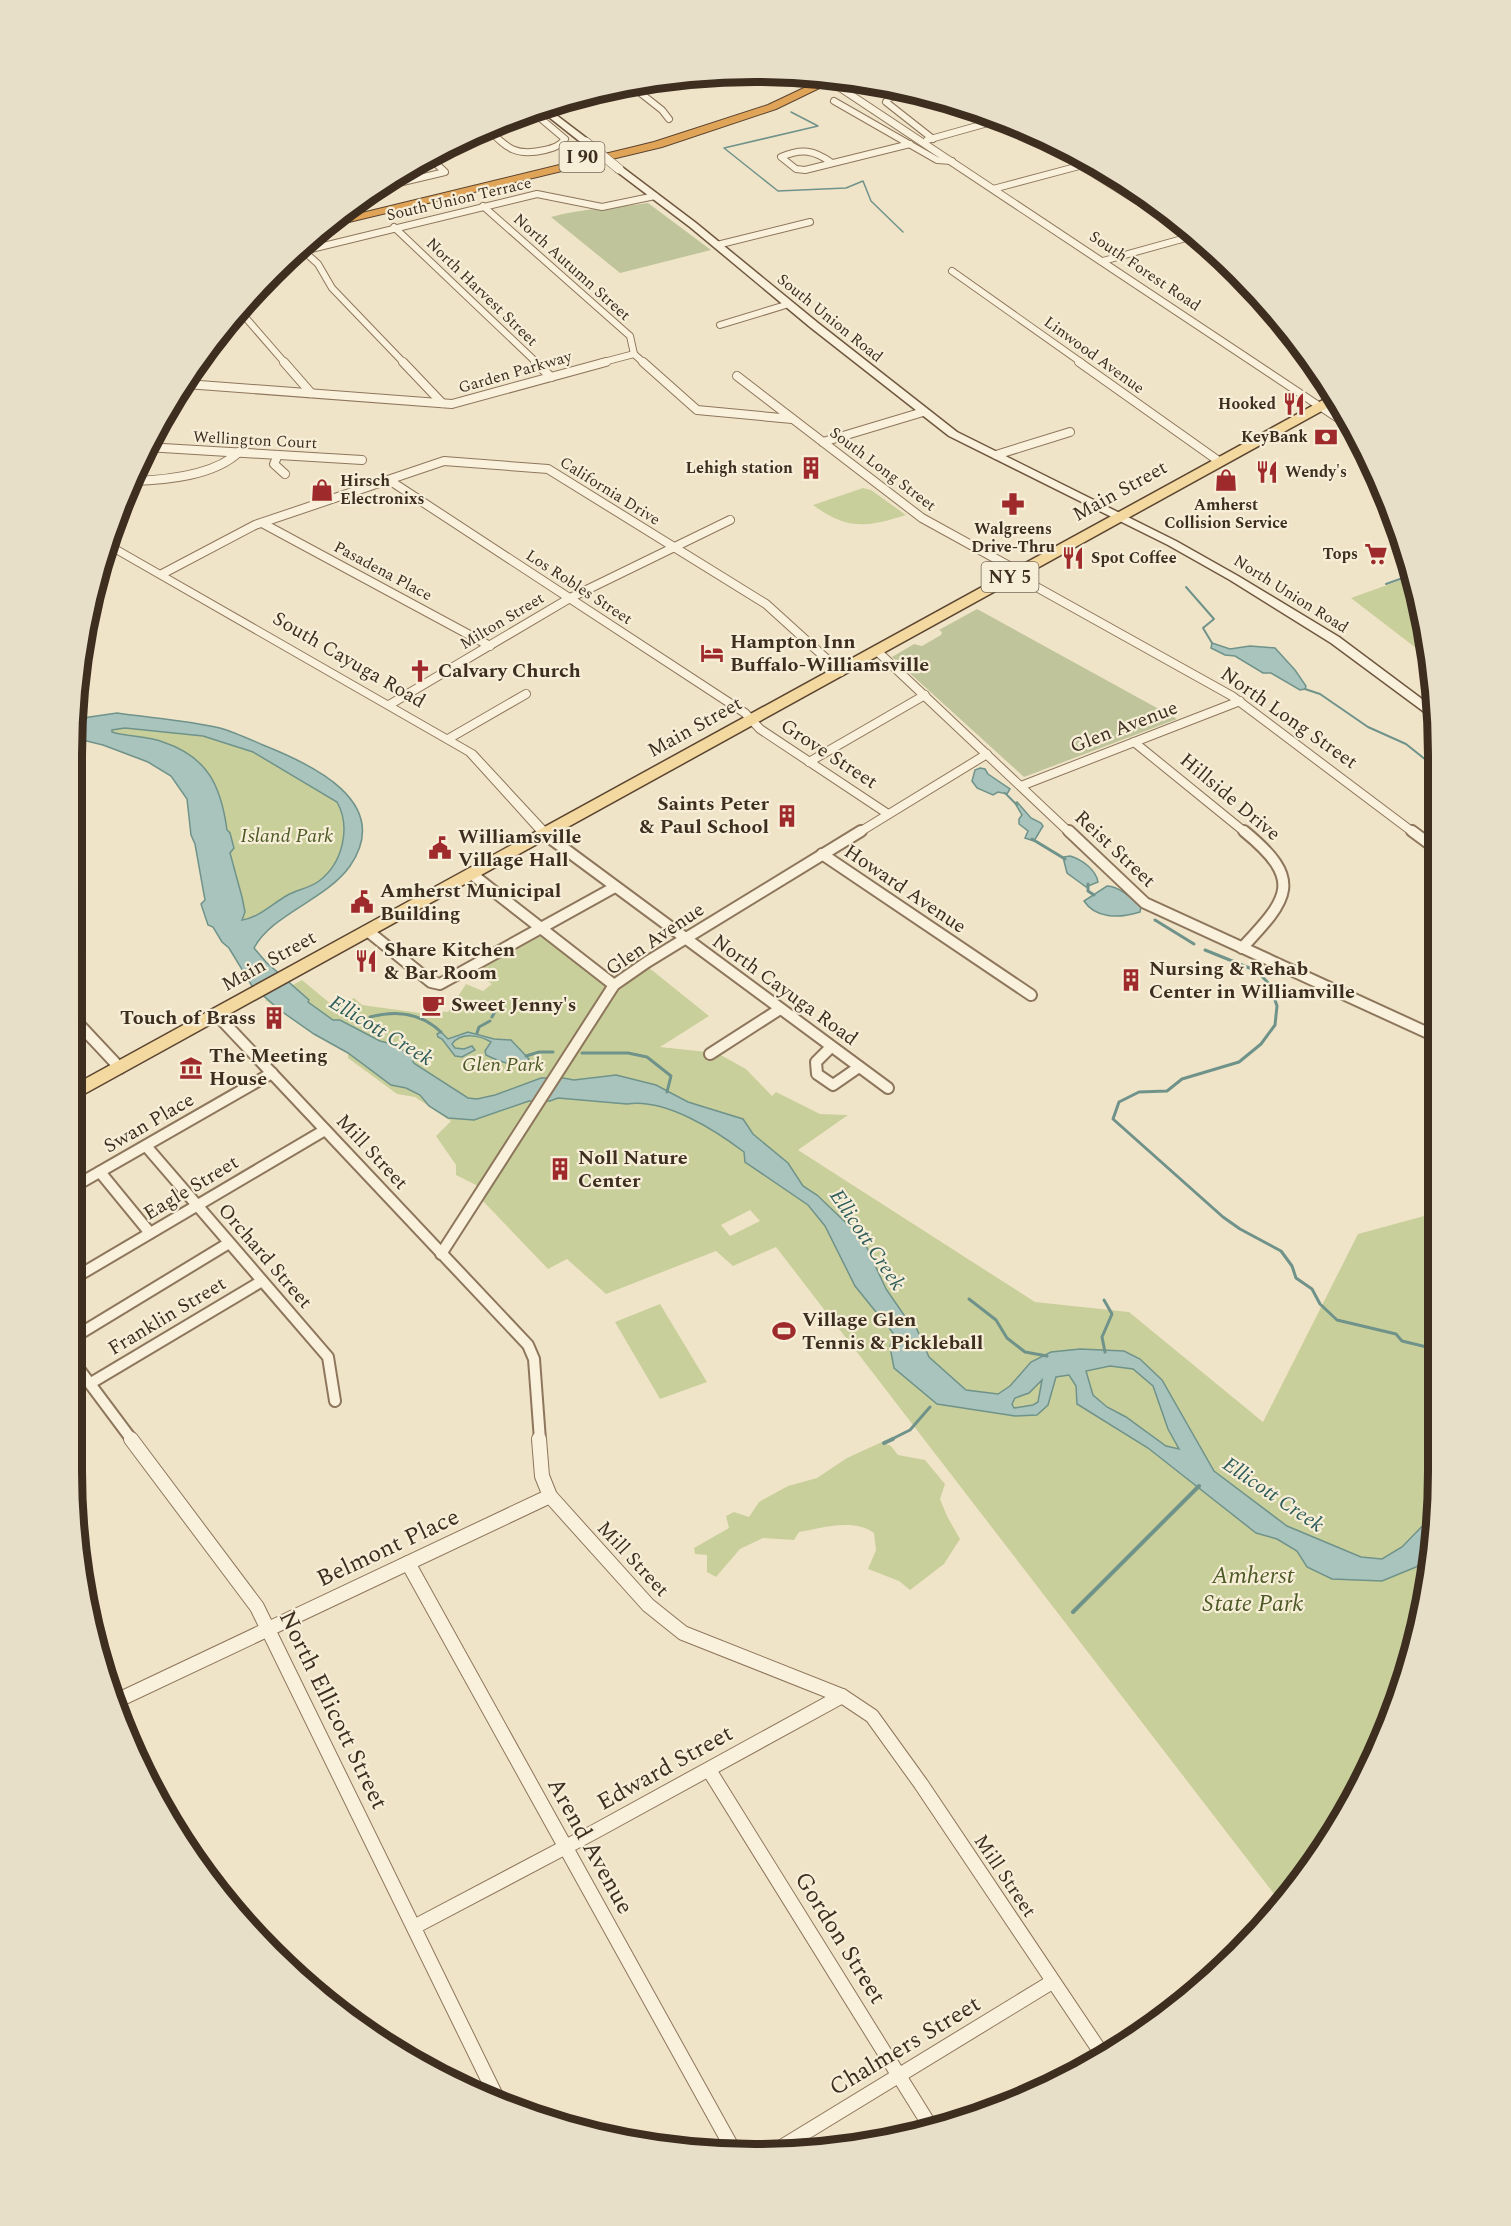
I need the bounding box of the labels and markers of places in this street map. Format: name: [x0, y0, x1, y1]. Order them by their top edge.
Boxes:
restaurant icon: Hooked: [1281, 391, 1307, 417]
place label: Hooked: [1218, 392, 1276, 416]
bank icon: KeyBank: [1313, 424, 1339, 450]
place label: KeyBank: [1241, 425, 1308, 449]
building icon: Lehigh station: [798, 455, 824, 481]
place label: Lehigh station: [686, 456, 793, 480]
restaurant icon: Wendy's: [1254, 459, 1280, 485]
place label: Wendy's: [1285, 460, 1347, 484]
shop icon: Amherst Collision Service: [1213, 467, 1239, 493]
place label: Hirsch Electronixs: [340, 469, 424, 511]
shop icon: Hirsch Electronixs: [309, 477, 335, 503]
pharmacy icon: Walgreens Drive-Thru: [1000, 491, 1026, 517]
place label: Amherst Collision Service: [1164, 493, 1288, 535]
place label: Walgreens Drive-Thru: [971, 517, 1055, 559]
supermarket icon: Tops: [1363, 541, 1389, 567]
place label: Tops: [1323, 542, 1358, 566]
restaurant icon: Spot Coffee: [1060, 545, 1086, 571]
place label: Spot Coffee: [1091, 546, 1177, 570]
place label: Hampton Inn Buffalo-Williamsville: [730, 627, 929, 680]
hotel icon: Hampton Inn Buffalo-Williamsville: [699, 640, 725, 666]
place label: Calvary Church: [438, 656, 581, 686]
church icon: Calvary Church: [407, 658, 433, 684]
place label: Saints Peter & Paul School: [639, 789, 769, 842]
building icon: Saints Peter & Paul School: [774, 803, 800, 829]
place label: Williamsville Village Hall: [458, 822, 581, 875]
public building icon: Williamsville Village Hall: [427, 835, 453, 861]
place label: Amherst Municipal Building: [380, 876, 561, 929]
public building icon: Amherst Municipal Building: [349, 889, 375, 915]
place label: Share Kitchen & Bar Room: [384, 935, 515, 988]
restaurant icon: Share Kitchen & Bar Room: [353, 948, 379, 974]
place label: Nursing & Rehab Center in Williamville: [1149, 954, 1355, 1007]
building icon: Nursing & Rehab Center in Williamville: [1118, 967, 1144, 993]
place label: Sweet Jenny's: [451, 990, 576, 1020]
cafe icon: Sweet Jenny's: [420, 992, 446, 1018]
place label: Touch of Brass: [120, 1003, 256, 1033]
building icon: Touch of Brass: [261, 1005, 287, 1031]
place label: The Meeting House: [209, 1041, 328, 1094]
museum icon: The Meeting House: [178, 1055, 204, 1081]
place label: Noll Nature Center: [578, 1143, 688, 1196]
building icon: Noll Nature Center: [547, 1156, 573, 1182]
place label: Village Glen Tennis & Pickleball: [802, 1305, 983, 1358]
sports icon: Village Glen Tennis & Pickleball: [771, 1318, 797, 1344]

